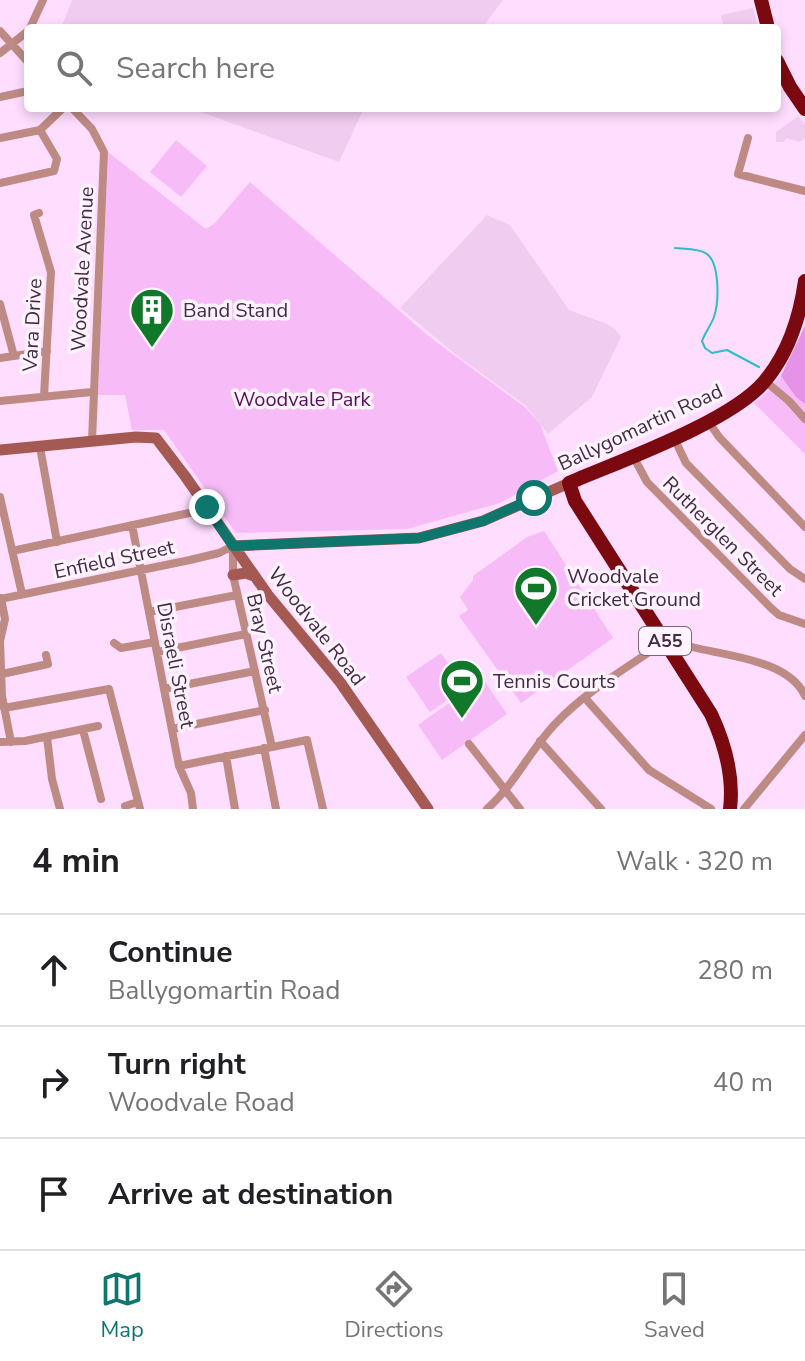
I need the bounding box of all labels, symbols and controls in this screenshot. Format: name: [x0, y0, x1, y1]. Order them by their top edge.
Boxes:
search box: [24, 24, 781, 112]
icon: search: [52, 46, 96, 90]
text: Search here: [116, 48, 275, 89]
street label: Woodvale Avenue: [65, 186, 100, 352]
street label: Vara Drive: [17, 278, 48, 373]
building icon: Band Stand: [128, 286, 176, 349]
place label: Band Stand: [183, 297, 288, 324]
street label: Ballygomartin Road: [553, 377, 727, 477]
park label: Woodvale Park: [234, 386, 371, 413]
street label: Rutherglen Street: [657, 470, 789, 603]
route start: [516, 480, 552, 516]
route end: [189, 489, 225, 525]
street label: Enfield Street: [52, 533, 178, 585]
street label: Woodvale Road: [262, 561, 371, 691]
place label: Woodvale Cricket Ground: [567, 563, 701, 613]
sports icon: Woodvale Cricket Ground: [512, 564, 560, 627]
street label: Bray Street: [240, 591, 289, 696]
street label: Disraeli Street: [150, 600, 201, 731]
road number: A55: [639, 627, 691, 655]
sports icon: Tennis Courts: [438, 657, 486, 720]
place label: Tennis Courts: [493, 668, 616, 695]
text: 4 min: [32, 838, 120, 884]
text: Walk · 320 m: [616, 844, 773, 879]
text: Continue: [108, 932, 233, 973]
icon: ahead: [32, 948, 76, 992]
text: 280 m: [697, 953, 773, 988]
text: Ballygomartin Road: [108, 973, 340, 1008]
text: Turn right: [108, 1044, 246, 1085]
icon: right: [32, 1060, 76, 1104]
text: 40 m: [713, 1065, 773, 1100]
text: Woodvale Road: [108, 1085, 295, 1120]
icon: arrive: [32, 1172, 76, 1216]
text: Arrive at destination: [108, 1174, 393, 1215]
tab: Map: [100, 1267, 144, 1345]
tab: Directions: [345, 1267, 444, 1345]
tab: Saved: [644, 1267, 705, 1345]

